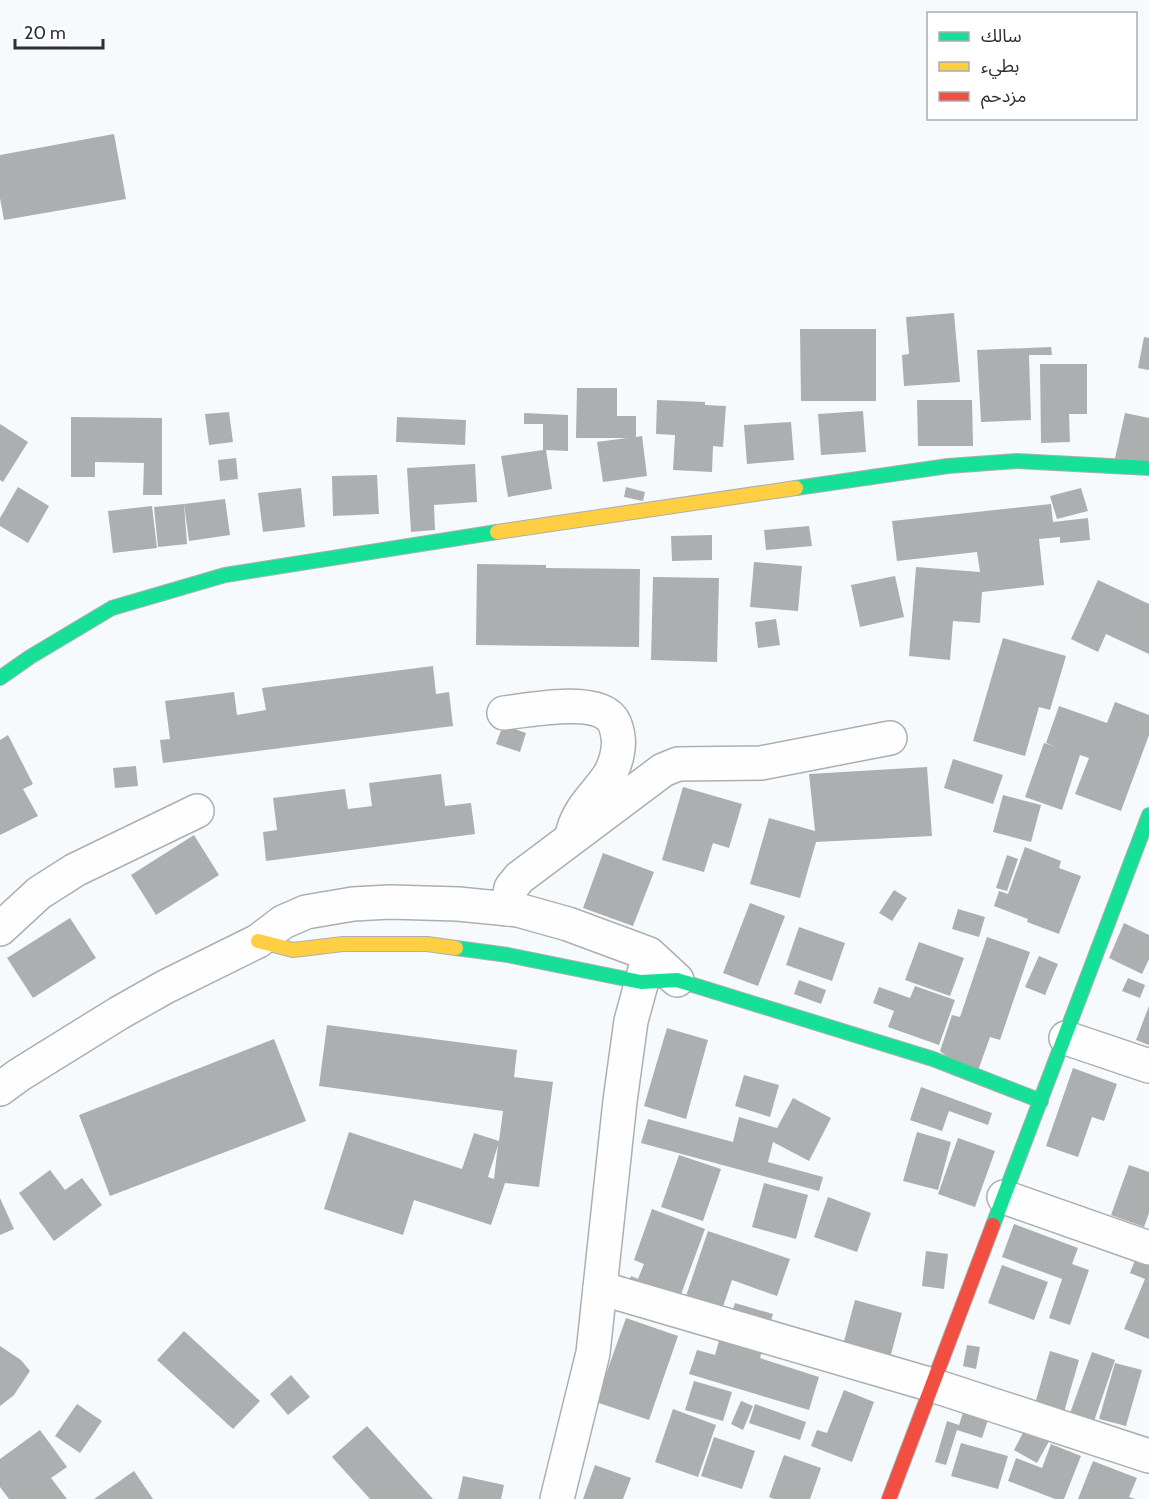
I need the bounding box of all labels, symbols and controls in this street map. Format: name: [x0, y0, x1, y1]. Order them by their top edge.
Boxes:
scale bar: [15, 12, 104, 50]
legend: [927, 12, 1137, 120]
text: 20 m: [24, 22, 66, 44]
text: سالك: [981, 25, 1022, 47]
text: بطيء: [981, 55, 1019, 79]
text: مزدحم: [981, 85, 1026, 109]

